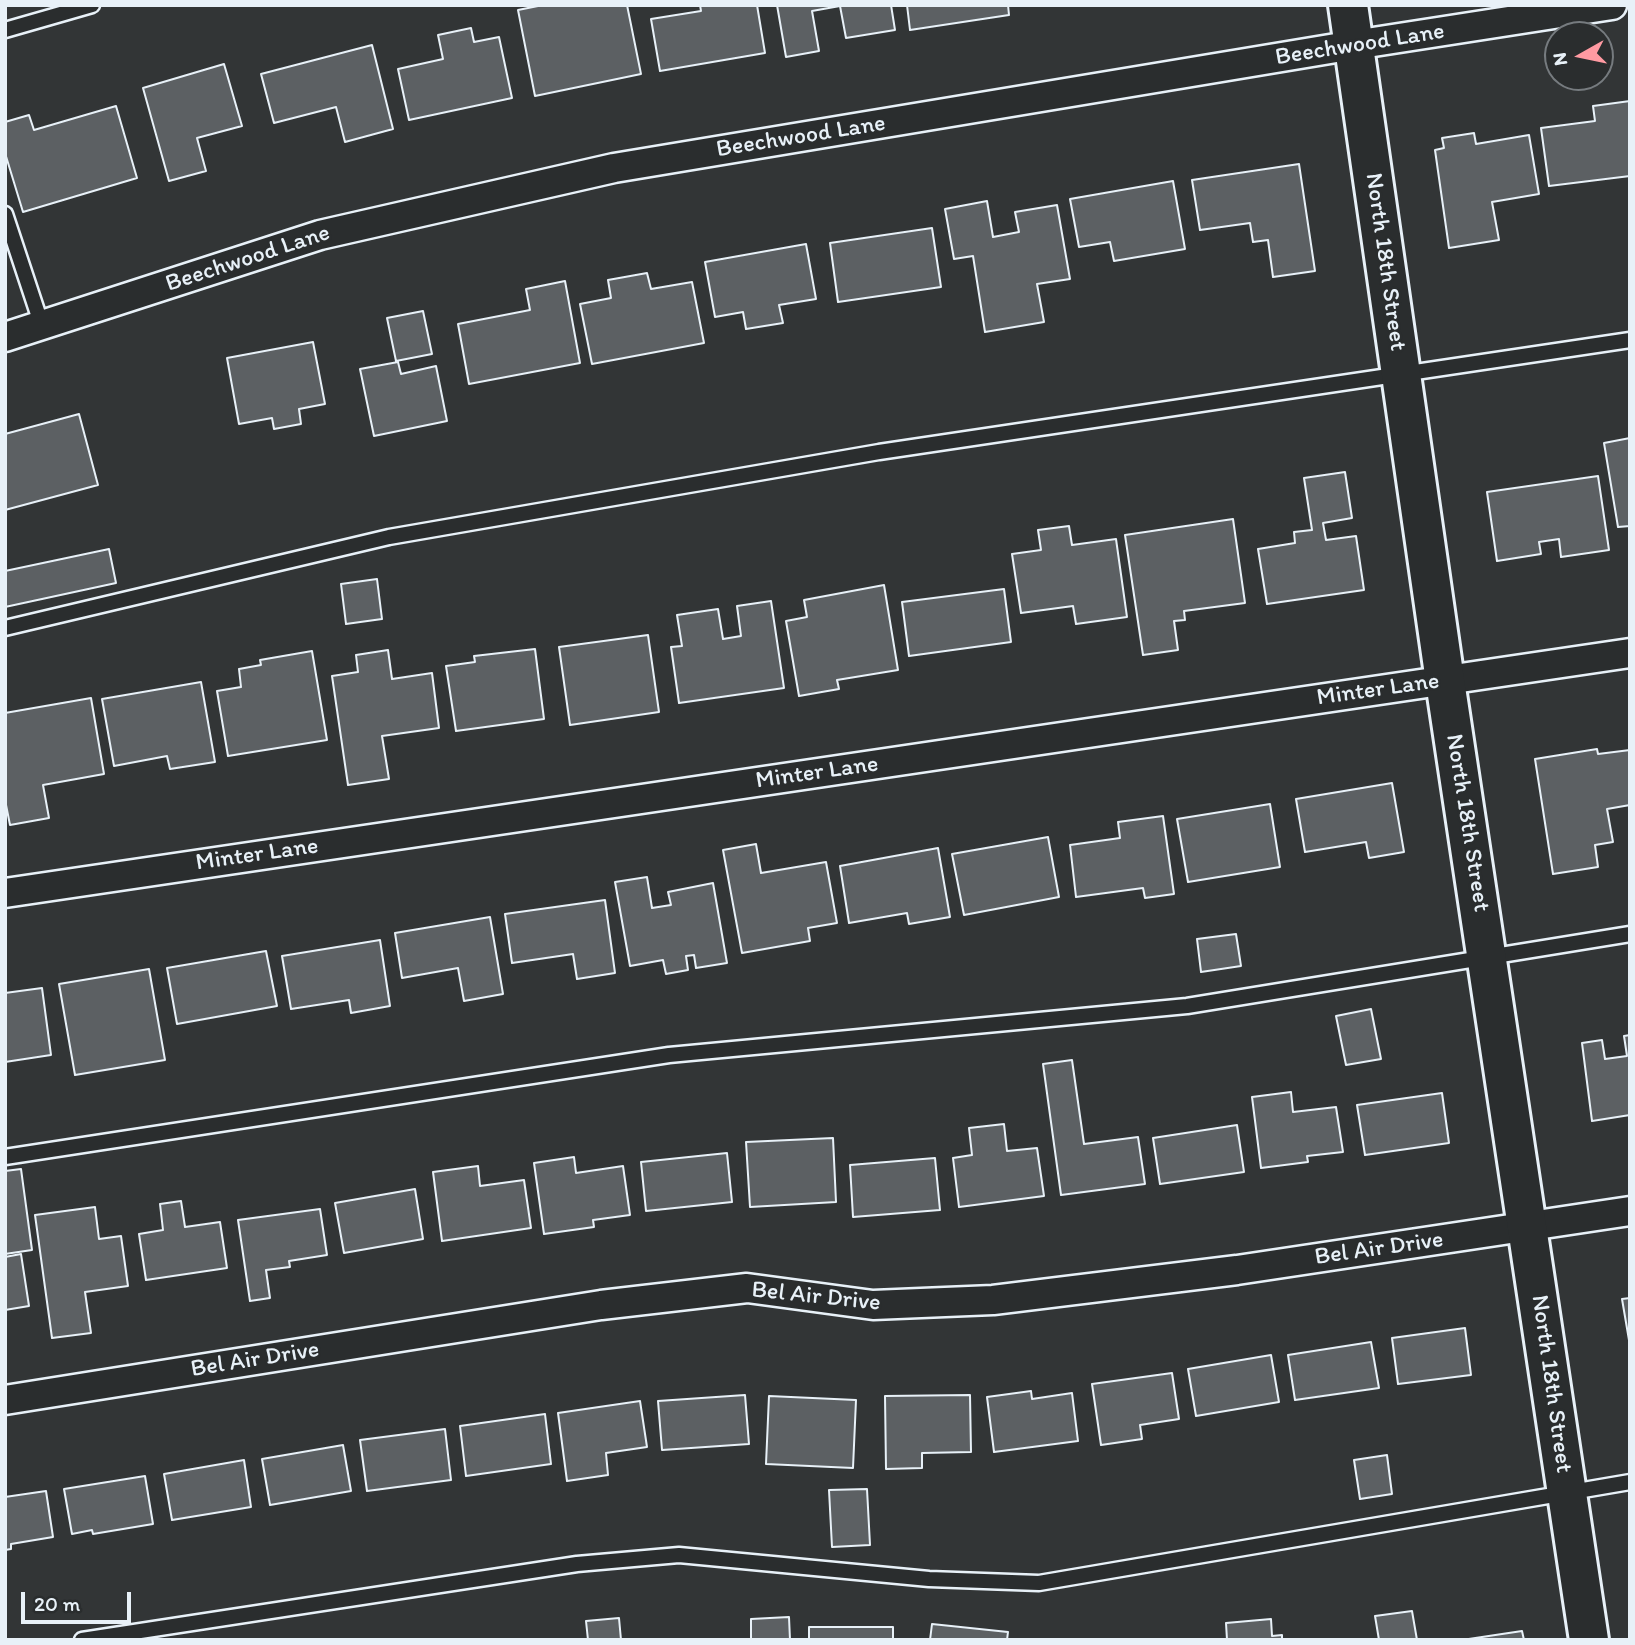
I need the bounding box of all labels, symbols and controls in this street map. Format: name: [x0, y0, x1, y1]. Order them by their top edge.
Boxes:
street label: Beechwood Lane: [1273, 17, 1447, 73]
north arrow: [1544, 21, 1614, 91]
text: N: [1547, 51, 1572, 67]
street label: Beechwood Lane: [714, 109, 888, 165]
street label: North 18th Street: [1358, 171, 1412, 353]
street label: Beechwood Lane: [162, 219, 334, 299]
street label: Minter Lane: [1315, 667, 1441, 713]
street label: North 18th Street: [1439, 732, 1495, 914]
street label: Minter Lane: [754, 750, 880, 796]
street label: Minter Lane: [194, 832, 320, 878]
street label: Bel Air Drive: [1313, 1226, 1445, 1272]
street label: Bel Air Drive: [750, 1276, 882, 1318]
street label: North 18th Street: [1524, 1293, 1578, 1475]
street label: Bel Air Drive: [189, 1336, 321, 1384]
scale bar: [24, 1578, 135, 1622]
text: 20 m: [34, 1591, 80, 1616]

